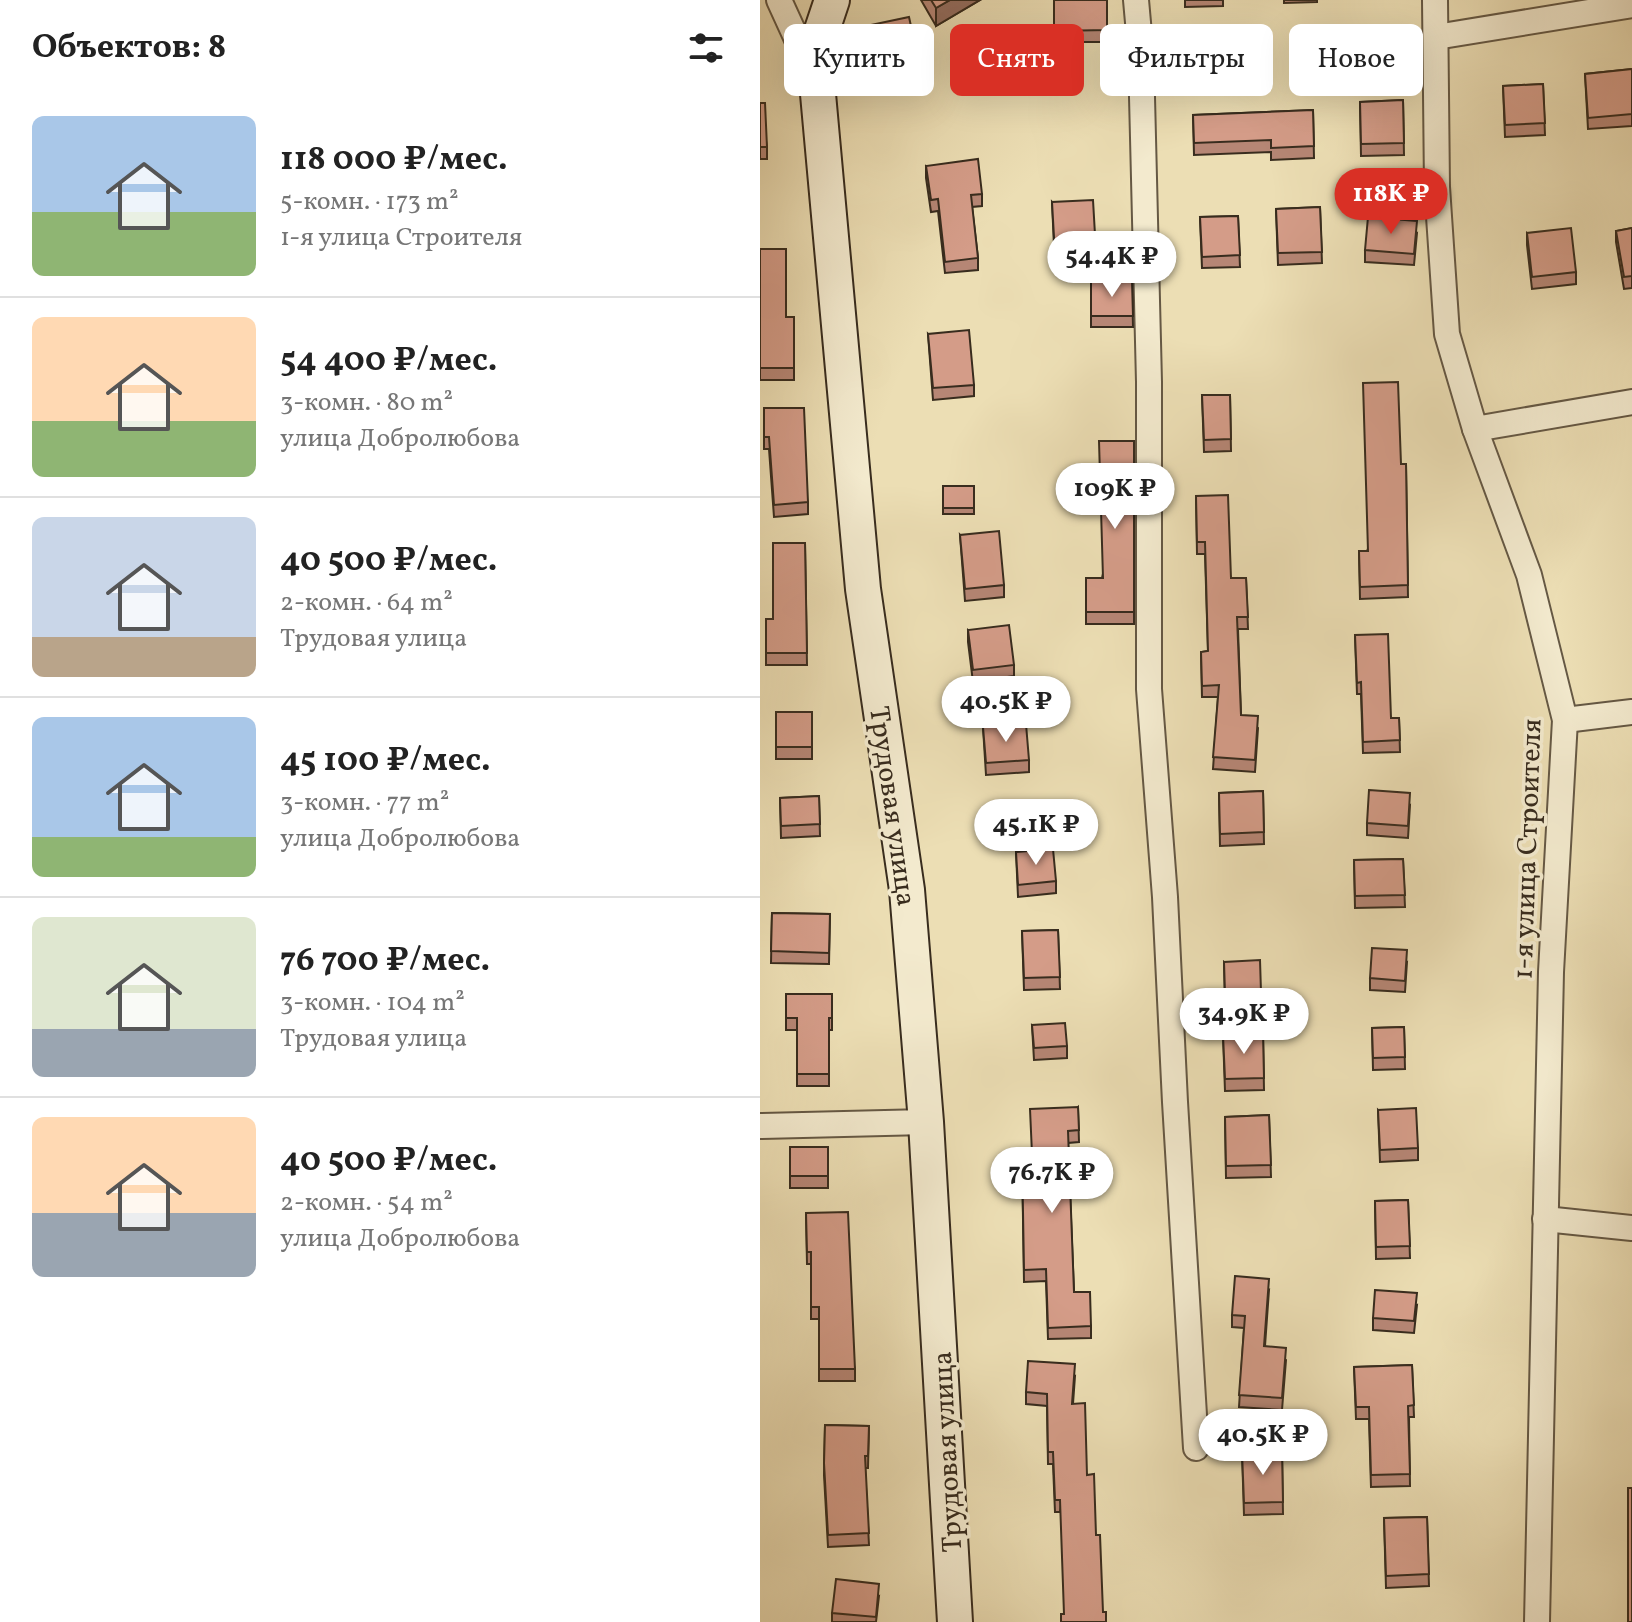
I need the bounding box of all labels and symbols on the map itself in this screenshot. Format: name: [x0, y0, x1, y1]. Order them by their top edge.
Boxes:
pin: 118K ₽: [1326, 168, 1456, 236]
pin: 54.4K ₽: [1038, 231, 1186, 299]
pin: 109K ₽: [1050, 463, 1180, 531]
pin: 40.5K ₽: [932, 676, 1080, 744]
street label: Трудовая улица: [858, 704, 925, 909]
street label: 1-я улица Строителя: [1504, 718, 1553, 980]
pin: 45.1K ₽: [962, 799, 1110, 867]
pin: 34.9K ₽: [1170, 988, 1318, 1056]
pin: 76.7K ₽: [978, 1147, 1126, 1215]
street label: Трудовая улица: [924, 1350, 973, 1554]
pin: 40.5K ₽: [1189, 1409, 1337, 1477]

